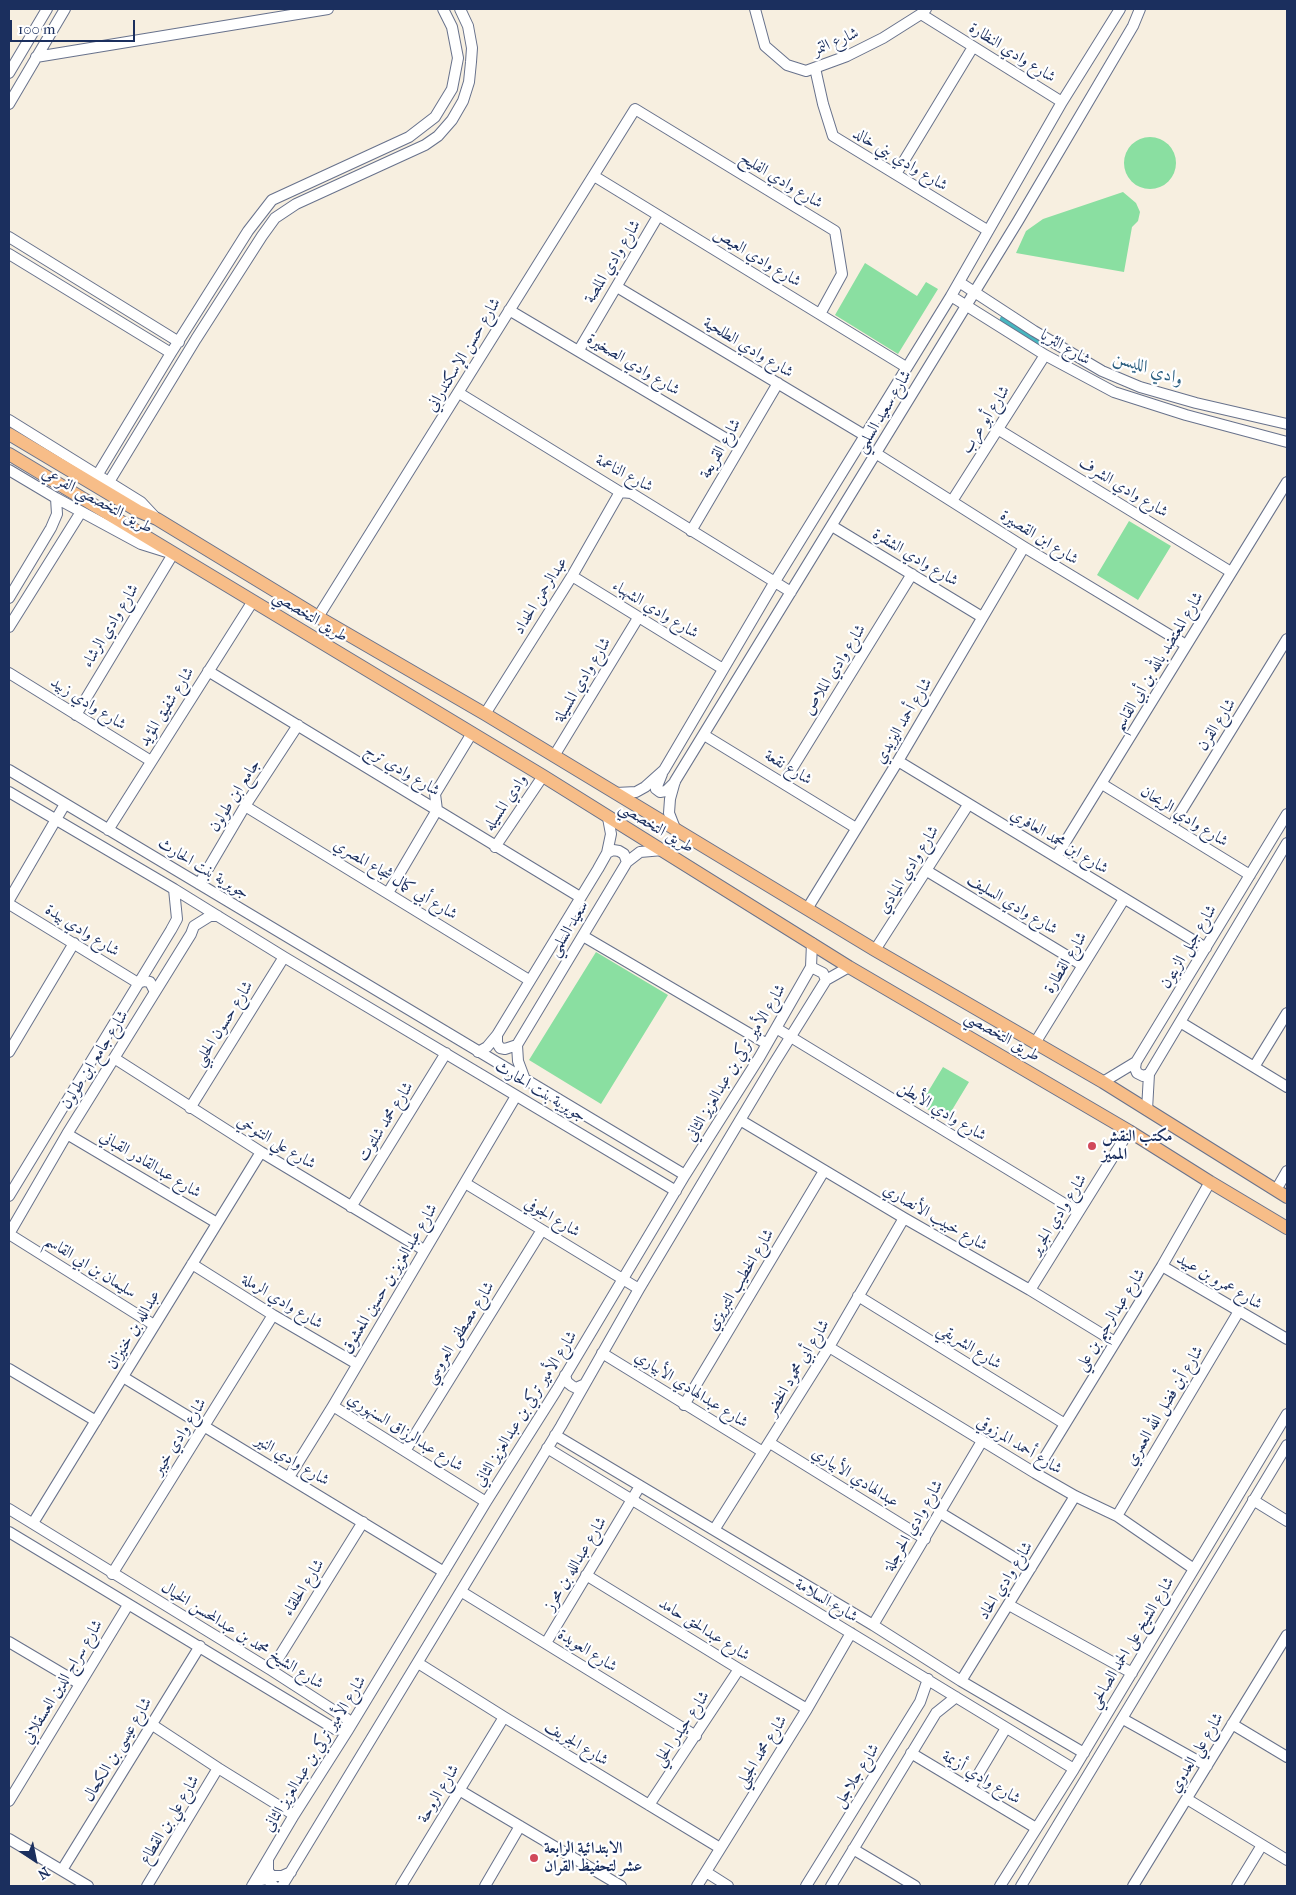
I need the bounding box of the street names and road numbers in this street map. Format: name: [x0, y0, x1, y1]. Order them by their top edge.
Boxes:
street label: شارع وادي النظارة: [965, 19, 1059, 87]
street label: شارع التمر: [810, 24, 862, 60]
street label: شارع وادي بني خالد: [849, 124, 951, 196]
street label: شارع وادي الفليح: [736, 149, 826, 213]
street label: شارع وادي الملصة: [581, 217, 645, 307]
street label: شارع وادي العيص: [710, 224, 804, 292]
street label: شارع حسن الإسكندراني: [422, 295, 506, 415]
street label: شارع وادي الطلحية: [699, 314, 797, 382]
street label: شارع الثريا: [1036, 326, 1094, 370]
street label: شارع وادي الصخيرة: [583, 330, 683, 400]
street label: شارع سعيد السلمي: [852, 367, 916, 457]
street label: شارع أبو عرب: [957, 382, 1015, 458]
street label: شارع القريعة: [696, 416, 746, 482]
street label: شارع الناعمة: [592, 451, 656, 497]
street label: شارع وادي الشرف: [1075, 454, 1171, 522]
street label: طريق التخصصي الفرعي: [38, 464, 156, 538]
street label: شارع ابن القصيرة: [996, 506, 1082, 570]
street label: شارع وادي الشقرة: [869, 525, 961, 591]
street label: عبدالرحمن الحداد: [510, 554, 572, 638]
street label: شارع وادي الشهباء: [608, 577, 702, 643]
street label: شارع وادي الرشاء: [78, 581, 144, 671]
street label: طريق التخصصي: [269, 587, 351, 647]
street label: شارع المعتضد بالله بن أبي القاسم: [1110, 589, 1208, 735]
street label: شارع وادي الملاص: [799, 621, 871, 719]
street label: شارع وادي المسيلة: [550, 634, 616, 726]
street label: شارع شفيق المؤيد: [135, 664, 199, 750]
street label: شارع وادي زبيد: [47, 673, 129, 735]
street label: شارع أحمد اليزيدي: [871, 675, 937, 767]
street label: شارع القرن: [1193, 695, 1241, 755]
street label: شارع وادي ترج: [361, 741, 443, 801]
street label: شارع نقعة: [761, 746, 815, 790]
street label: جامع ابن طولون: [205, 756, 265, 836]
street label: وادي المسيله: [480, 771, 532, 835]
street label: شارع وادي الريحان: [1137, 782, 1231, 852]
street label: طريق التخصصي: [615, 798, 697, 858]
street label: شارع ابن محمد العافري: [1007, 805, 1111, 879]
street label: شارع وادي الميادي: [874, 822, 944, 918]
street label: جويرية بنت الحارث: [154, 834, 252, 904]
street label: شارع أبي كمال شجاع المصري: [330, 835, 460, 925]
street label: شارع وادي السليف: [963, 870, 1061, 940]
street label: سعيد السلمي: [545, 897, 593, 961]
street label: شارع وادي بيدة: [41, 901, 123, 961]
street label: شارع جبل الزيتون: [1156, 902, 1222, 992]
street label: شارع القطارة: [1040, 929, 1092, 997]
street label: شارع حسون الحلبي: [190, 978, 258, 1070]
street label: شارع الأمير تركي بن عبدالعزيز الثاني: [681, 981, 791, 1145]
street label: شارع جامع ابن طولون: [57, 1007, 133, 1113]
street label: طريق التخصصي: [961, 1008, 1043, 1066]
street label: جويرية بنت الحارث: [491, 1057, 589, 1127]
street label: شارع وادي الأبطن: [894, 1078, 990, 1146]
street label: شارع محمد شلتوت: [354, 1079, 418, 1165]
street label: شارع علي التنوخي: [233, 1112, 319, 1174]
street label: شارع عبدالقادر القباني: [96, 1127, 204, 1203]
street label: شارع وادي الجرير: [1027, 1171, 1091, 1259]
street label: شارع خبيب الأنصاري: [879, 1180, 991, 1256]
street label: شارع الجوفي: [521, 1194, 583, 1242]
street label: شارع عبدالعزيز بن حسين المعشوق: [338, 1201, 442, 1357]
street label: شارع الخطيب التبريزي: [703, 1226, 779, 1334]
street label: سليمان بن ابي القاسم: [41, 1231, 139, 1303]
street label: شارع عمرو بن عبيد: [1173, 1250, 1265, 1314]
street label: شارع عبدالرحيم بن علي: [1072, 1265, 1150, 1375]
street label: شارع وادي الرملة: [238, 1270, 326, 1334]
street label: شارع مصطفى العروسي: [421, 1278, 499, 1388]
street label: عبدالله بن خنيزان: [103, 1287, 165, 1373]
street label: شارع أبي محمود الخضر: [762, 1317, 834, 1419]
street label: شارع الشريقي: [933, 1320, 1005, 1374]
street label: شارع الأمير تركي بن عبدالعزيز الثاني: [470, 1328, 582, 1490]
street label: شارع أبن فضل الله العمري: [1122, 1343, 1208, 1469]
street label: شارع عبدالهادي الأبياري: [631, 1347, 751, 1433]
street label: شارع عبدالرزاق السنهوري: [344, 1390, 466, 1476]
street label: شارع وادي خيبر: [149, 1395, 211, 1479]
street label: شارع أحمد المرزوقي: [973, 1413, 1065, 1479]
street label: شارع وادي النير: [252, 1431, 332, 1491]
street label: عبدالهادي الأبياري: [808, 1444, 902, 1512]
street label: شارع وادي الحرجلة: [880, 1477, 948, 1575]
street label: شارع عبدالله بن محرز: [541, 1514, 611, 1614]
street label: شارع وادي الحاد: [974, 1538, 1038, 1624]
street label: شارع الحلقاء: [279, 1556, 329, 1620]
street label: شارع الشيخ على الحمد الصالحي: [1085, 1574, 1179, 1712]
street label: شارع السلامة: [791, 1575, 861, 1627]
street label: شارع الشيخ محمد بن عبدالمحسن الخيال: [157, 1578, 327, 1694]
street label: شارع عبدالحق حامد: [655, 1594, 753, 1666]
street label: شارع سراج الدين العسقلاني: [18, 1616, 108, 1748]
street label: شارع العويدة: [554, 1625, 620, 1677]
street label: شارع الأمير تركي بن عبدالعزيز الثاني: [259, 1673, 371, 1835]
street label: شارع حيدر الحلي: [650, 1688, 714, 1770]
street label: شارع عيسى بن الكحال: [79, 1694, 157, 1806]
street label: شارع علي العدوي: [1166, 1710, 1228, 1796]
street label: شارع محمد الجيلي: [732, 1712, 792, 1792]
street label: شارع الجريف: [540, 1717, 612, 1771]
street label: شارع جلاجل: [830, 1740, 884, 1812]
street label: شارع وادي أزيمة: [938, 1747, 1024, 1809]
street label: شارع الروحة: [414, 1761, 464, 1827]
street label: شارع علي بن القطاع: [136, 1772, 204, 1868]

